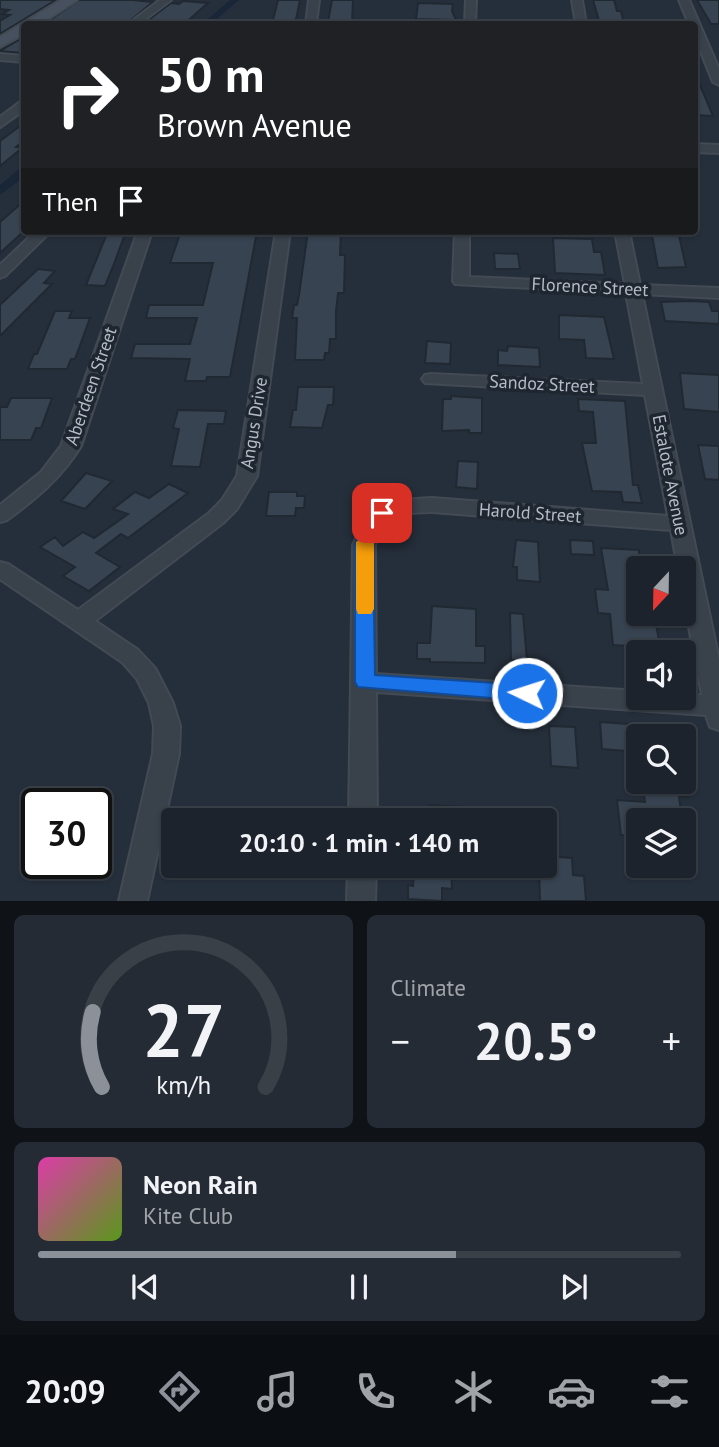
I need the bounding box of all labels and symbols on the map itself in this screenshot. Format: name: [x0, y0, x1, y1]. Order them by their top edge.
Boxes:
street label: Florence Street: [531, 272, 649, 301]
street label: Aberdeen Street: [59, 324, 122, 448]
street label: Sandoz Street: [489, 369, 595, 398]
street label: Angus Drive: [235, 375, 272, 470]
street label: Estalote Avenue: [648, 413, 693, 537]
pin: [352, 483, 412, 543]
street label: Harold Street: [478, 497, 582, 528]
north arrow: [626, 556, 696, 626]
position arrow: [490, 656, 564, 730]
speed limit sign: 30: [21, 788, 112, 879]

